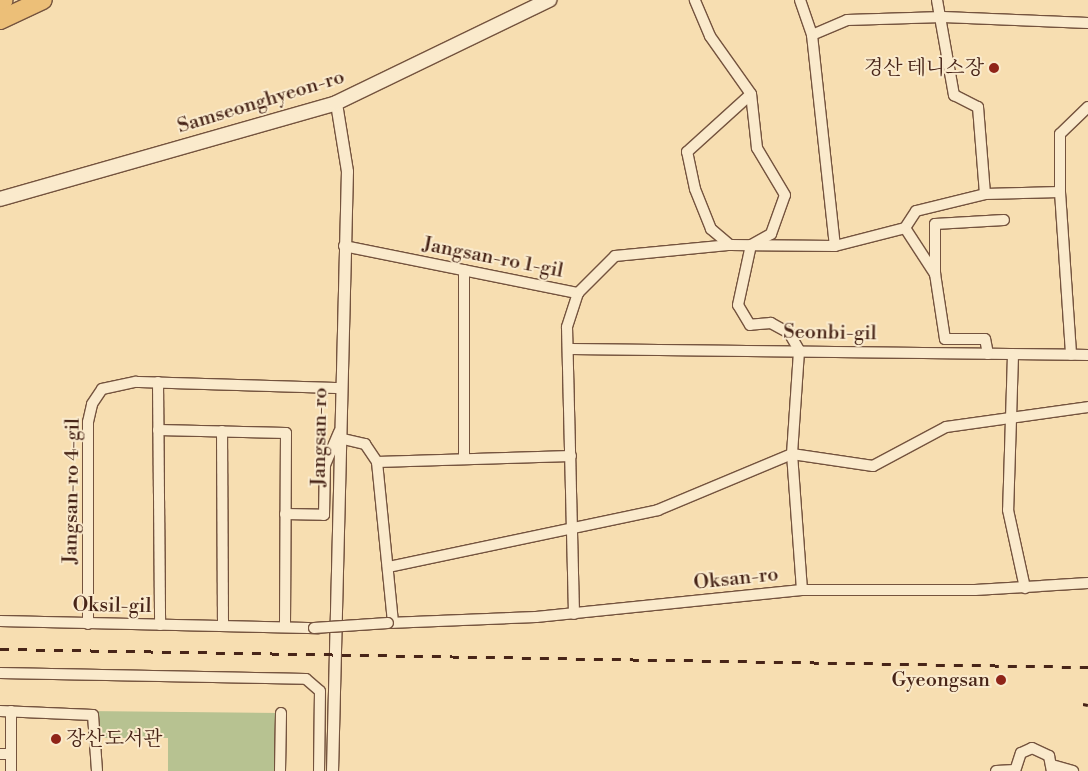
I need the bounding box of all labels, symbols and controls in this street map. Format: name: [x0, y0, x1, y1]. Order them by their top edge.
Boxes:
place label: 경산 테니스장: [864, 56, 984, 80]
marker: 경산 테니스장: [988, 62, 1000, 74]
street label: Samseonghyeon-ro: [175, 65, 347, 139]
street label: Jangsan-ro 1-gil: [421, 233, 565, 283]
street label: Seonbi-gil: [783, 320, 877, 346]
street label: Jangsan-ro: [307, 387, 333, 487]
street label: Jangsan-ro 4-gil: [59, 418, 85, 564]
street label: Oksan-ro: [692, 563, 780, 595]
street label: Oksil-gil: [72, 593, 152, 619]
place label: Gyeongsan: [891, 668, 990, 692]
marker: Gyeongsan: [994, 673, 1008, 687]
place label: 장산도서관: [66, 727, 163, 751]
marker: 장산도서관: [50, 733, 62, 745]

